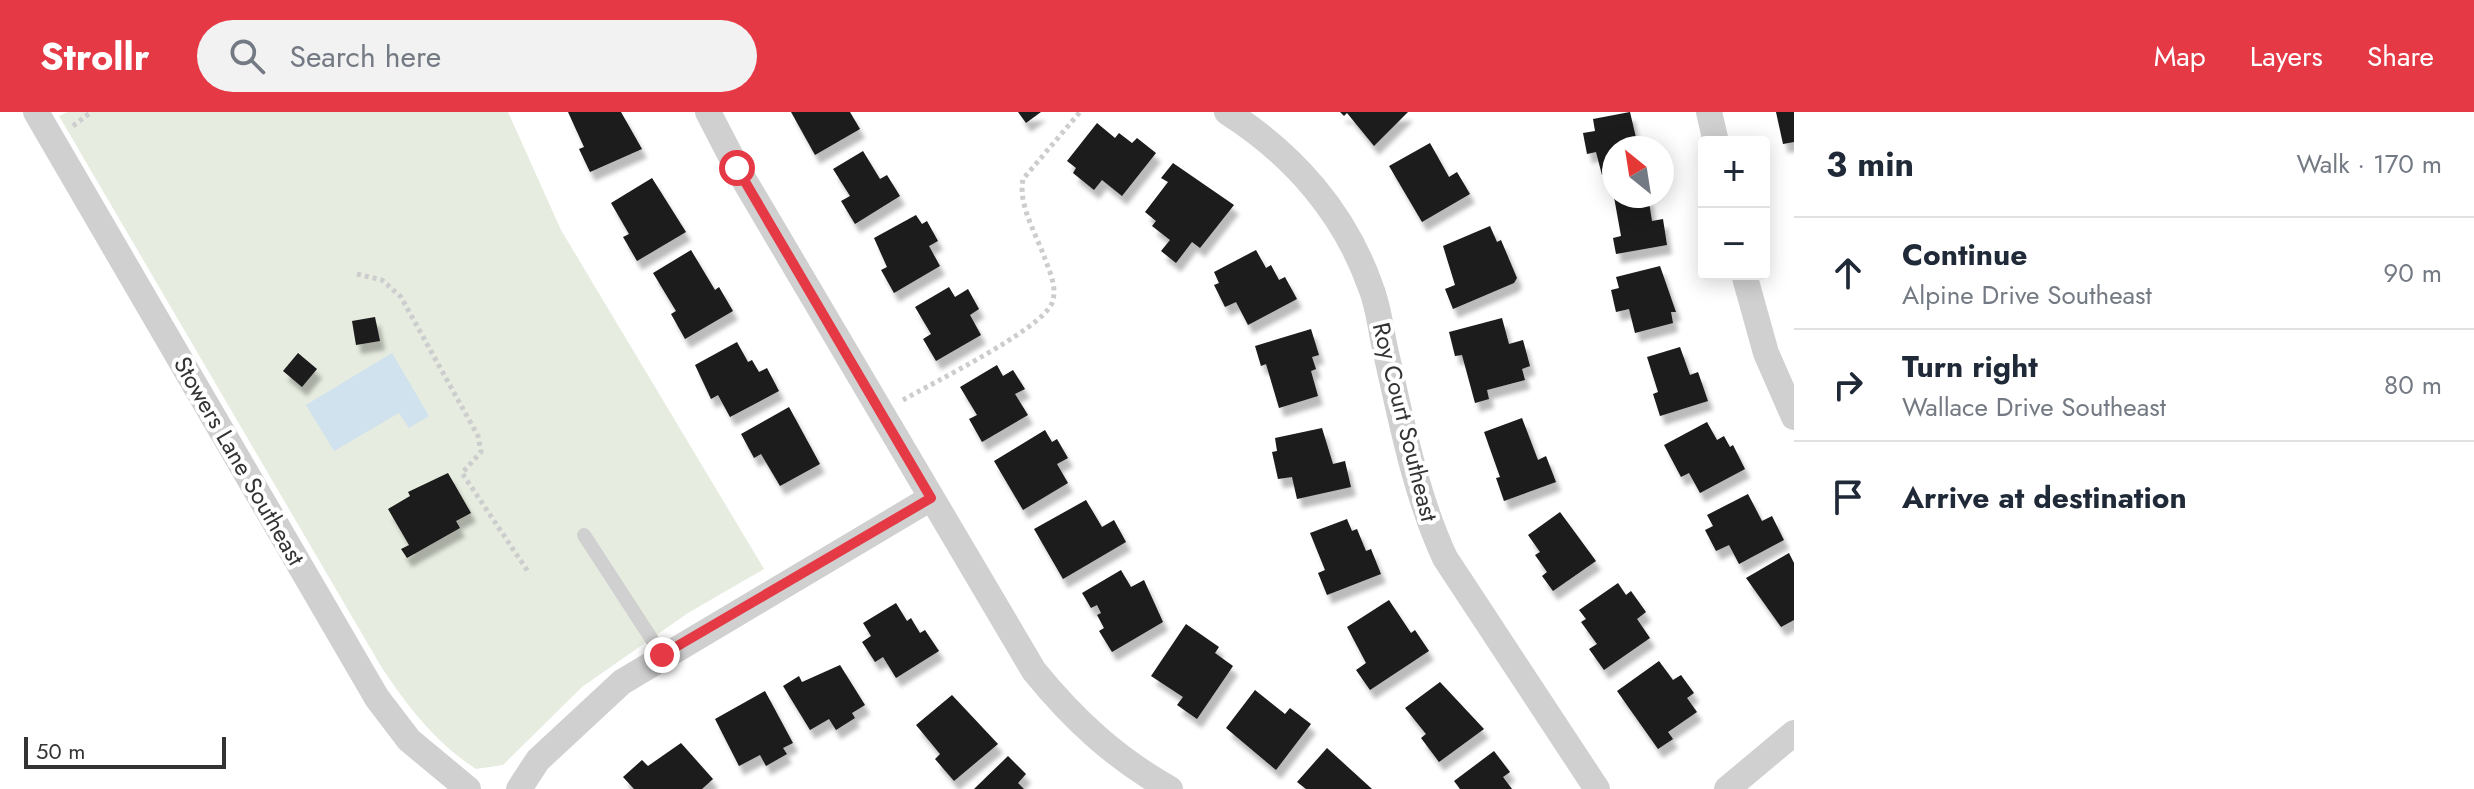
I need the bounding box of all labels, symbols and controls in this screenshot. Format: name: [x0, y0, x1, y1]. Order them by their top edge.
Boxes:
search box: [197, 20, 757, 92]
text: Strollr: [40, 29, 149, 84]
icon: search: [225, 34, 269, 78]
text: Search here: [289, 35, 441, 78]
text: Map: [2154, 36, 2206, 77]
text: Layers: [2250, 36, 2323, 77]
text: Share: [2367, 36, 2434, 77]
north arrow: [1602, 136, 1674, 208]
map controls: [1698, 136, 1770, 280]
button: +: [1698, 136, 1770, 208]
text: 3 min: [1826, 140, 1914, 189]
text: Walk · 170 m: [2297, 145, 2442, 183]
route start: [719, 150, 755, 186]
button: −: [1698, 208, 1770, 280]
text: Continue: [1902, 233, 2028, 276]
icon: ahead: [1826, 251, 1870, 295]
text: 90 m: [2383, 254, 2442, 292]
text: Alpine Drive Southeast: [1902, 276, 2152, 314]
street label: Roy Court Southeast: [1364, 319, 1447, 525]
text: Turn right: [1902, 345, 2038, 388]
street label: Stowers Lane Southeast: [165, 350, 314, 572]
icon: right: [1826, 363, 1870, 407]
text: 80 m: [2384, 366, 2442, 404]
text: Wallace Drive Southeast: [1902, 388, 2166, 426]
icon: arrive: [1826, 475, 1870, 519]
text: Arrive at destination: [1902, 476, 2187, 519]
route end: [644, 637, 680, 673]
scale bar: [24, 733, 226, 769]
text: 50 m: [36, 735, 85, 767]

